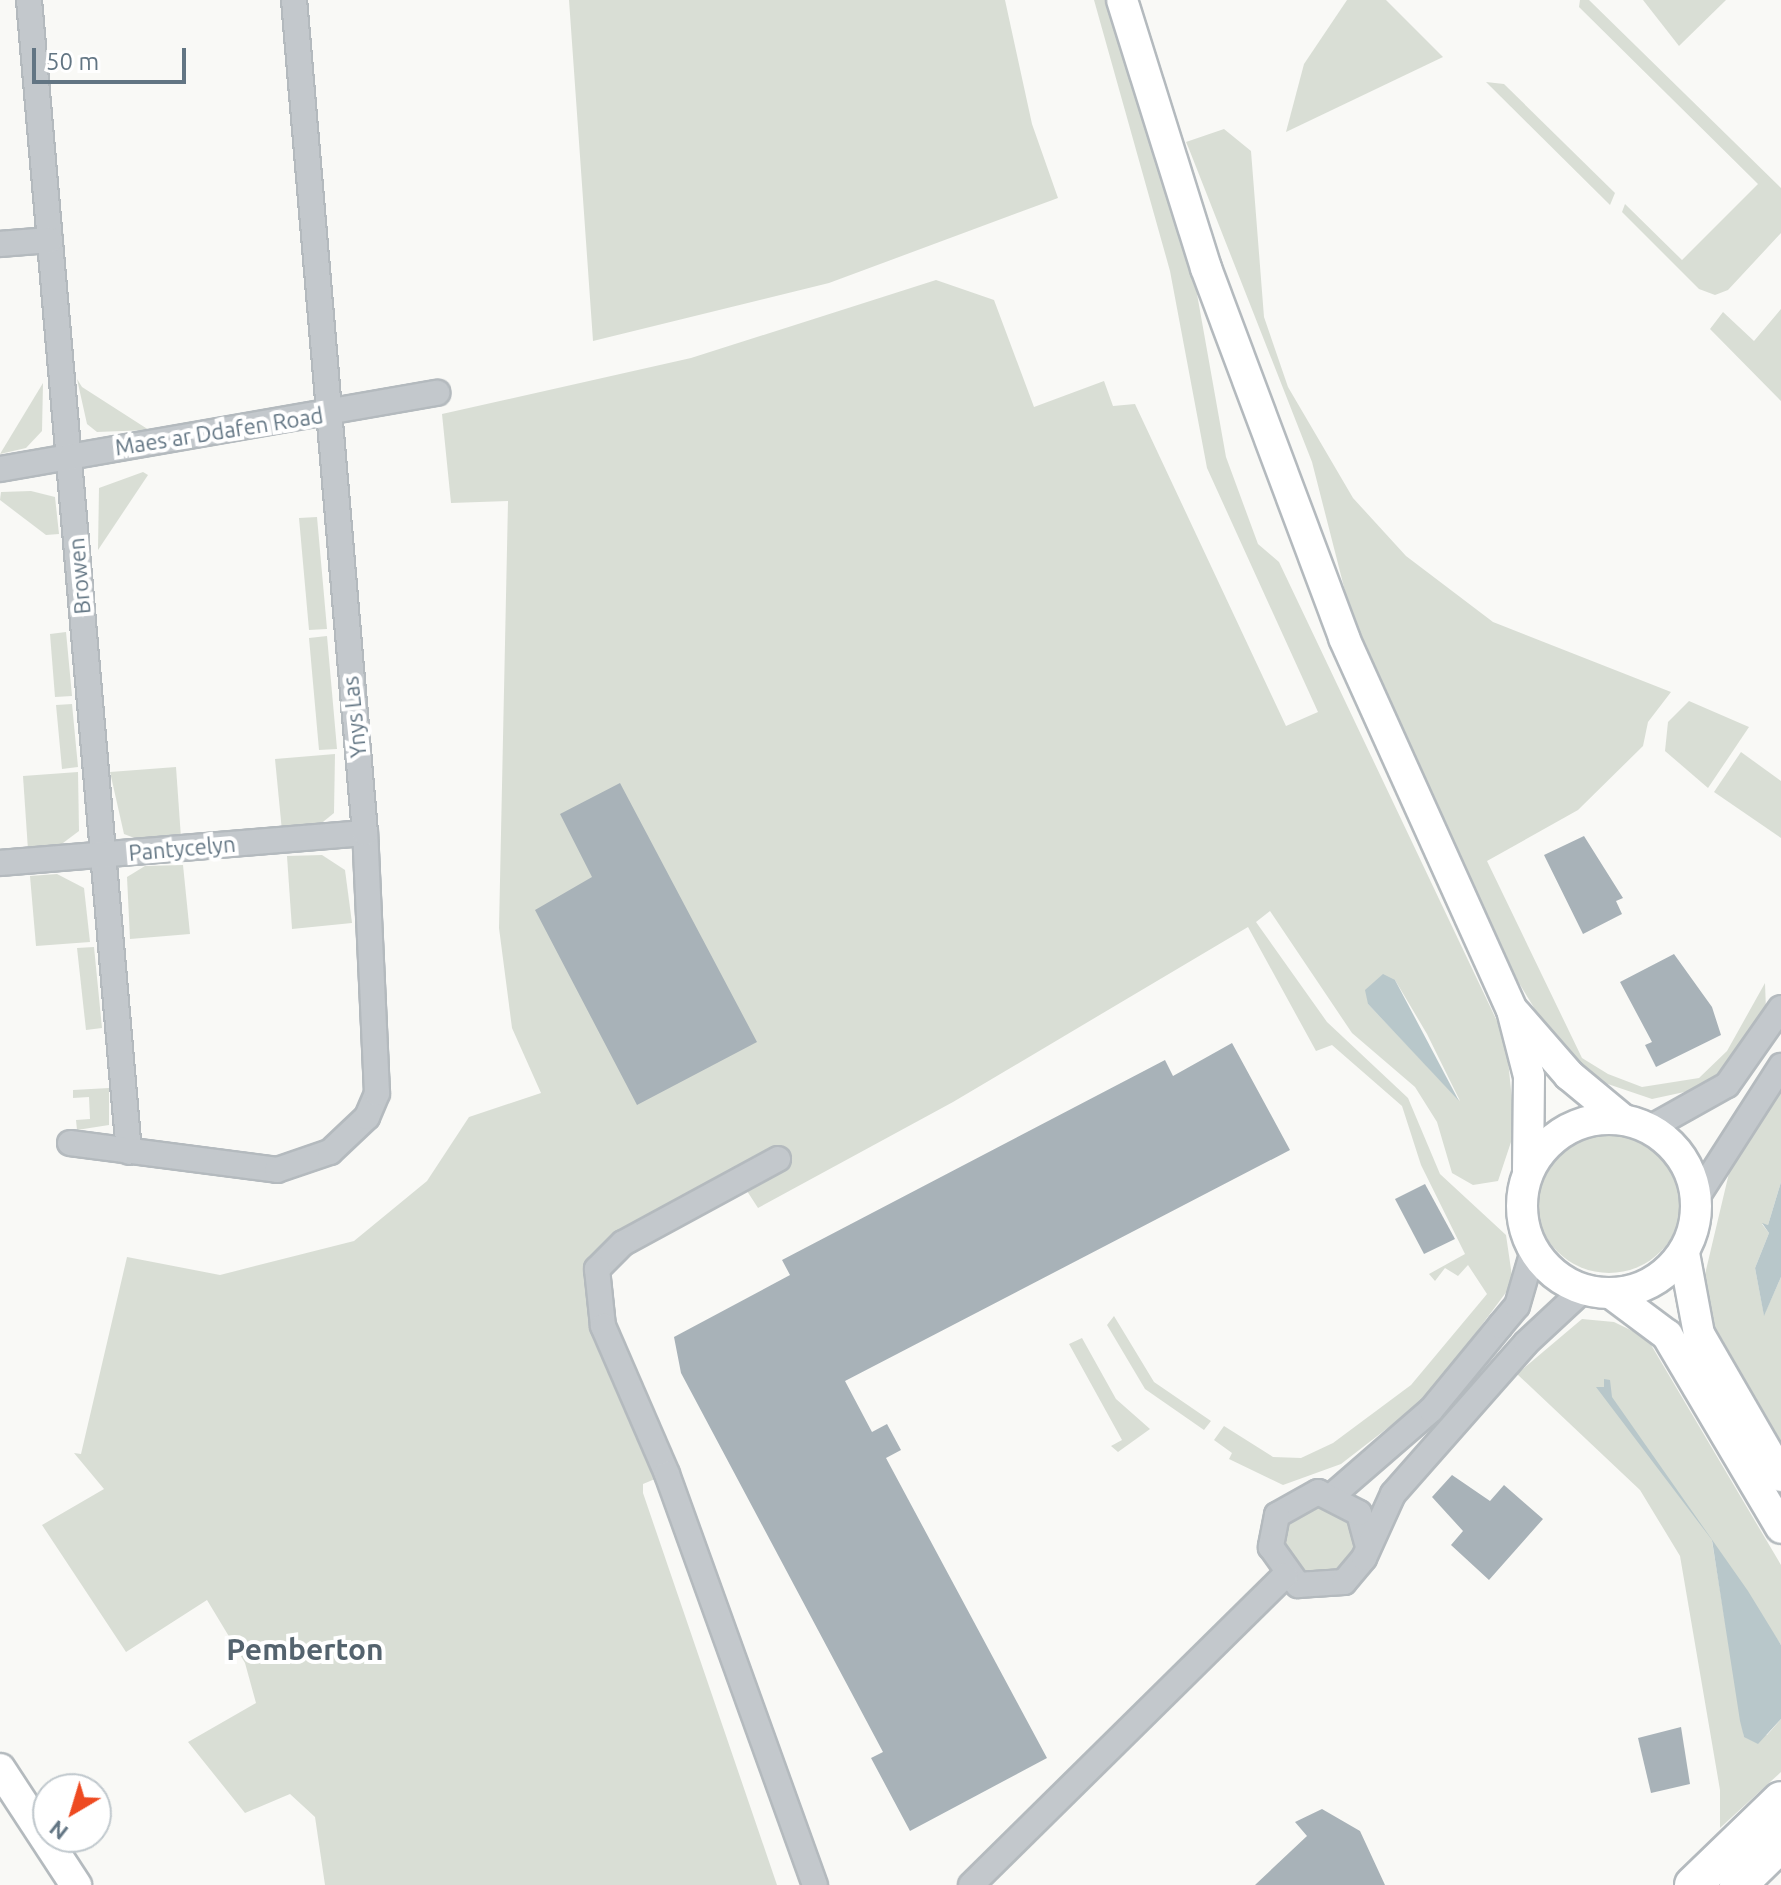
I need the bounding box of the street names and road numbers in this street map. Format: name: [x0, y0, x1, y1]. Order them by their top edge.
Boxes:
street label: Maes ar Ddafen Road: [113, 402, 325, 460]
street label: Browen: [62, 537, 96, 615]
street label: Ynys Las: [337, 675, 371, 759]
street label: Pantycelyn: [127, 830, 237, 866]

